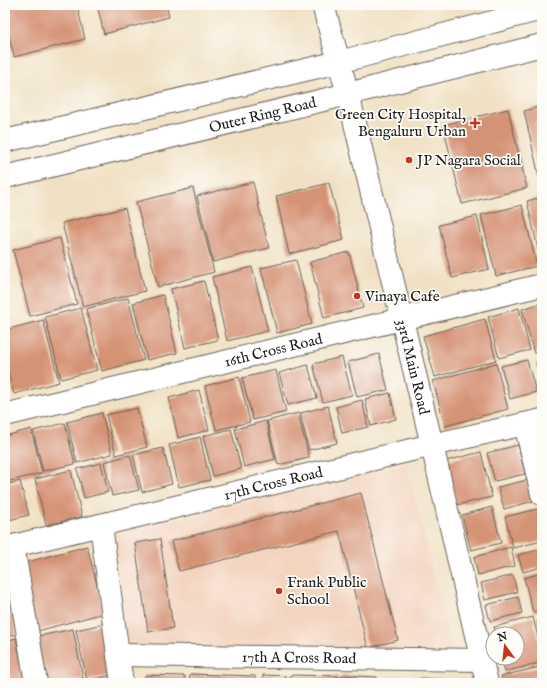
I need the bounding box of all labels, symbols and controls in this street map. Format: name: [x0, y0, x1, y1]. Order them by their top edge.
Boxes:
street label: Outer Ring Road: [207, 93, 319, 137]
place label: Green City Hospital, Bengaluru Urban: [335, 105, 466, 141]
marker: Green City Hospital, Bengaluru Urban: [469, 117, 481, 129]
place label: JP Nagara Social: [415, 151, 522, 170]
marker: JP Nagara Social: [404, 155, 414, 165]
place label: Vinaya Cafe: [364, 287, 440, 306]
marker: Vinaya Cafe: [352, 291, 362, 301]
street label: 33rd Main Road: [392, 317, 434, 418]
street label: 16th Cross Road: [222, 329, 325, 372]
street label: 17th Cross Road: [222, 462, 326, 505]
place label: Frank Public School: [287, 573, 367, 609]
marker: Frank Public School: [274, 586, 284, 596]
north arrow: [485, 626, 525, 666]
text: N: [495, 629, 510, 646]
street label: 17th A Cross Road: [242, 648, 357, 668]

